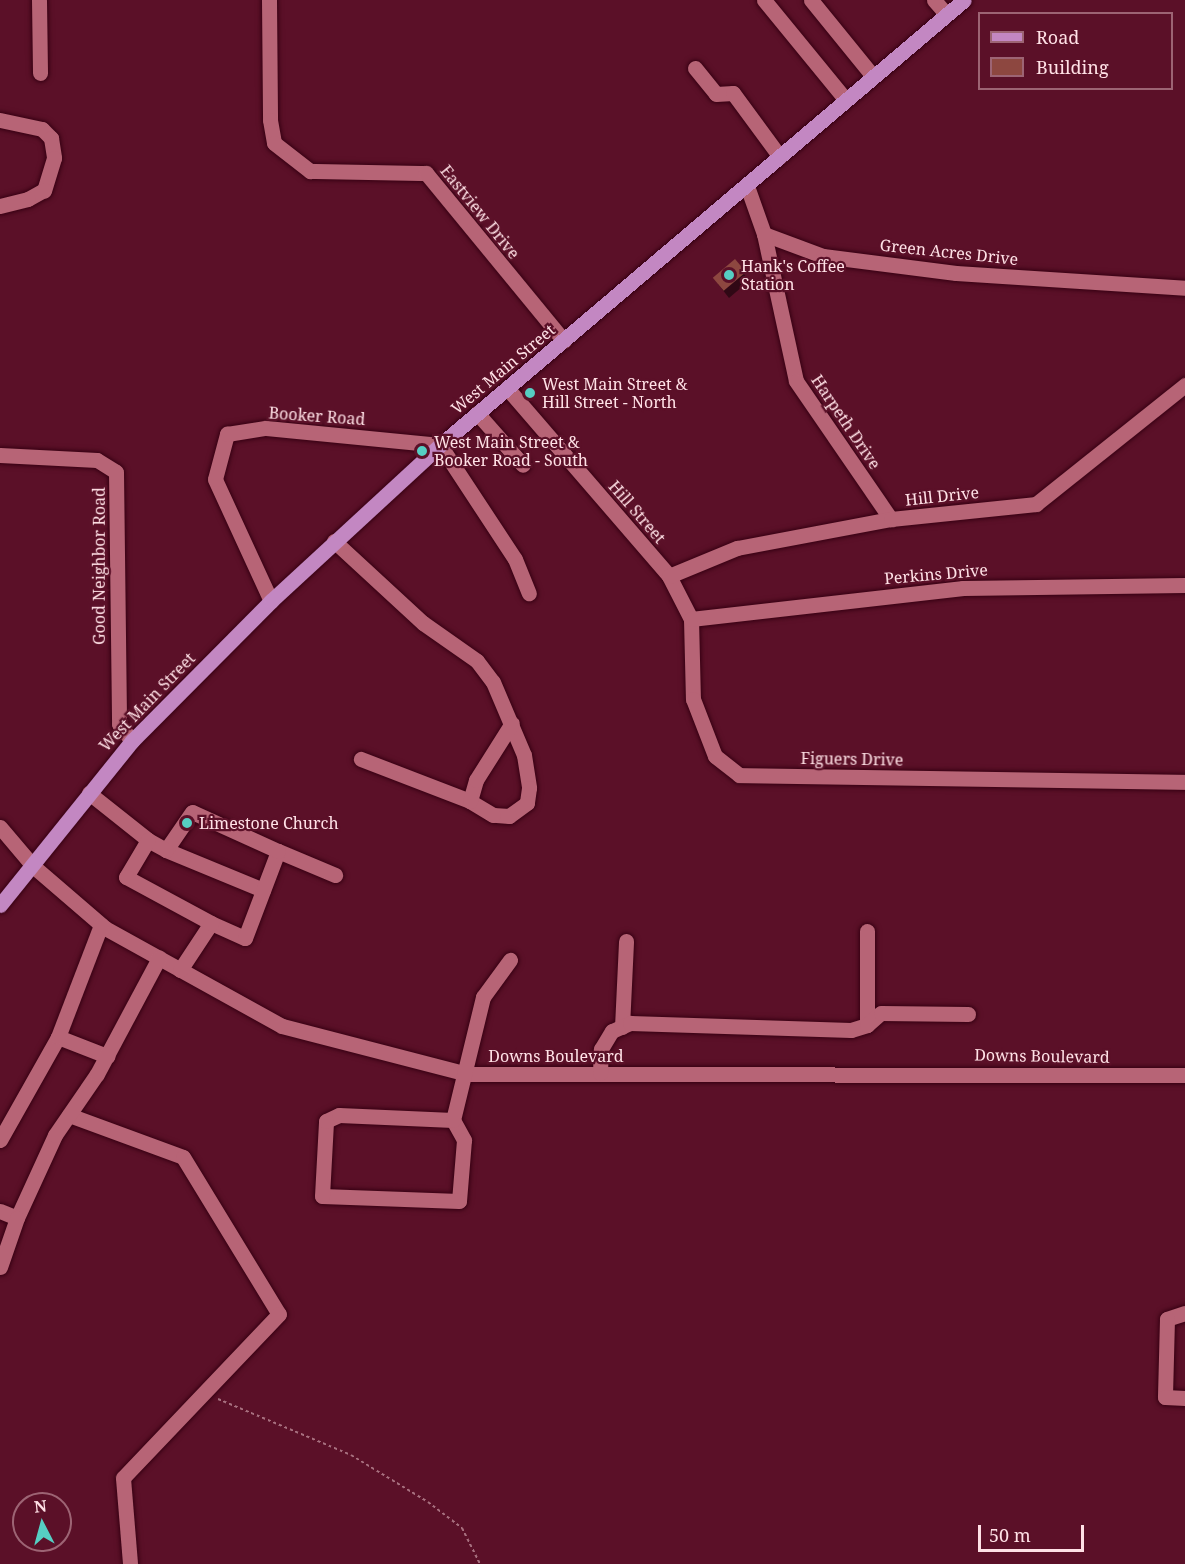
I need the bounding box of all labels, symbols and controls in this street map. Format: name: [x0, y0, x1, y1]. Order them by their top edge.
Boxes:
legend: [978, 12, 1173, 90]
text: Road: [1036, 25, 1079, 49]
text: Building: [1036, 55, 1109, 79]
street label: Eastview Drive: [436, 161, 524, 263]
street label: Green Acres Drive: [879, 235, 1019, 269]
place label: Hank's Coffee Station: [741, 256, 845, 294]
marker: Hank's Coffee Station: [722, 268, 736, 282]
street label: West Main Street: [447, 320, 559, 418]
street label: Harpeth Drive: [807, 371, 885, 473]
place label: West Main Street & Hill Street - North: [542, 374, 688, 412]
marker: West Main Street & Hill Street - North: [523, 386, 537, 400]
street label: Booker Road: [268, 403, 366, 429]
place label: West Main Street & Booker Road - South: [434, 432, 588, 470]
marker: West Main Street & Booker Road - South: [415, 444, 429, 458]
street label: Hill Street: [605, 477, 669, 547]
street label: Hill Drive: [904, 483, 980, 509]
street label: Good Neighbor Road: [89, 487, 109, 645]
street label: Perkins Drive: [883, 560, 989, 588]
street label: West Main Street: [95, 649, 199, 755]
street label: Figuers Drive: [800, 749, 904, 769]
place label: Limestone Church: [199, 813, 339, 833]
marker: Limestone Church: [180, 816, 194, 830]
street label: Downs Boulevard: [974, 1045, 1110, 1067]
street label: Downs Boulevard: [488, 1046, 624, 1066]
north arrow: [12, 1492, 72, 1552]
text: N: [33, 1494, 48, 1518]
scale bar: [981, 1513, 1088, 1551]
text: 50 m: [989, 1523, 1031, 1547]

